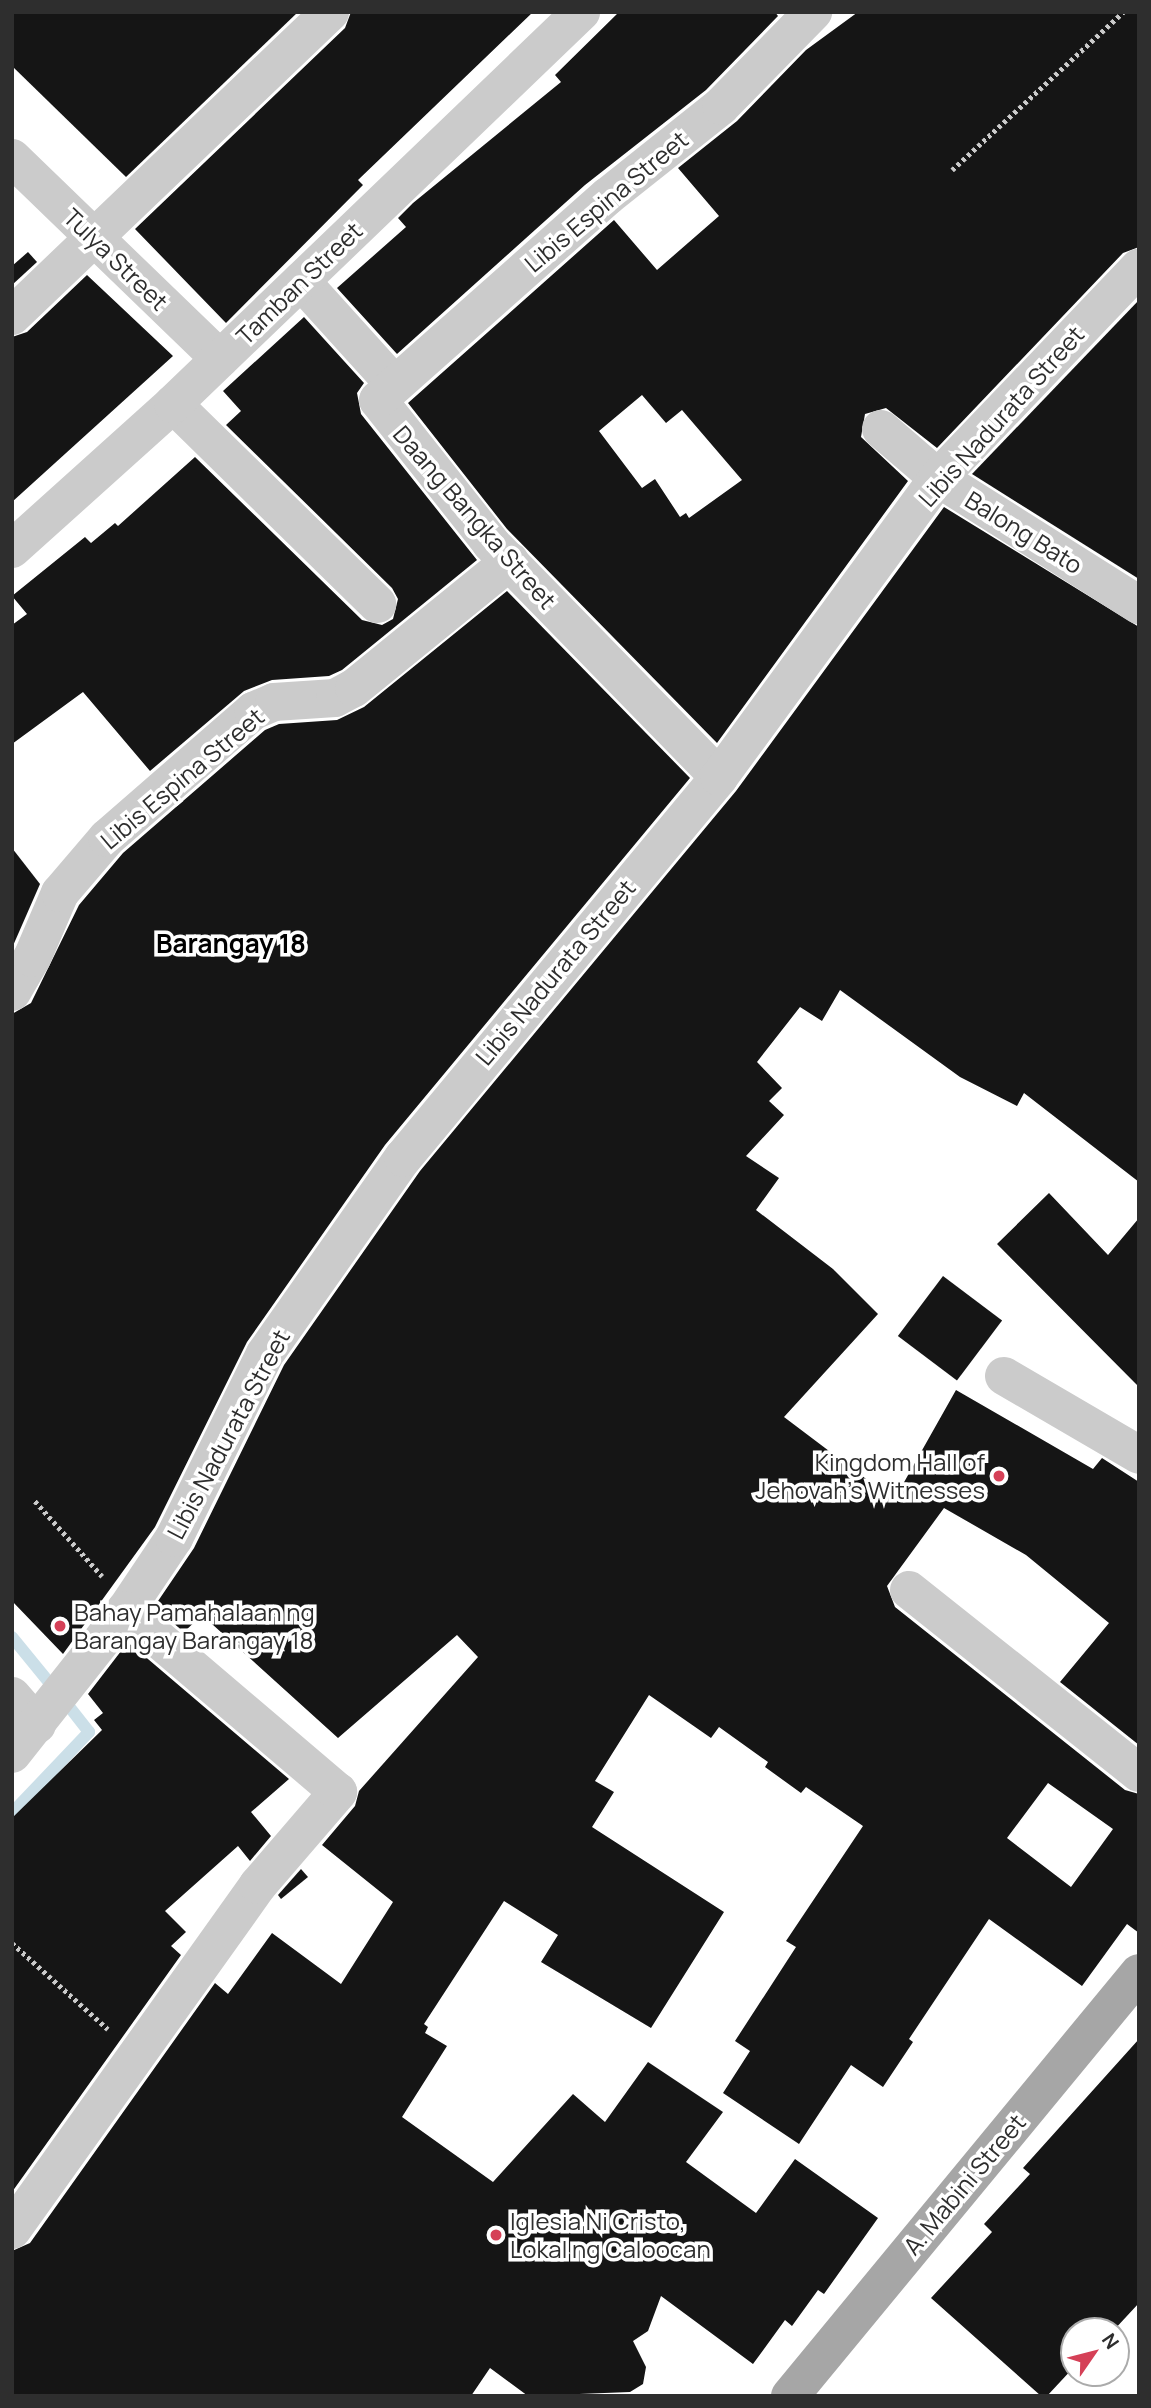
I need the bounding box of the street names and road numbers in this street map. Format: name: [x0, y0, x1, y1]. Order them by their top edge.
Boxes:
street label: Libis Espina Street: [519, 124, 693, 278]
street label: Tulya Street: [58, 202, 174, 316]
street label: Tamban Street: [230, 216, 368, 350]
street label: Libis Nadurata Street: [912, 320, 1090, 512]
street label: Daang Bangka Street: [388, 420, 562, 614]
street label: Balong Bato: [960, 485, 1088, 579]
street label: Libis Espina Street: [95, 701, 269, 855]
street label: Libis Nadurata Street: [469, 873, 641, 1071]
street label: Libis Nadurata Street: [161, 1324, 295, 1544]
street label: A. Mabini Street: [897, 2108, 1031, 2260]

